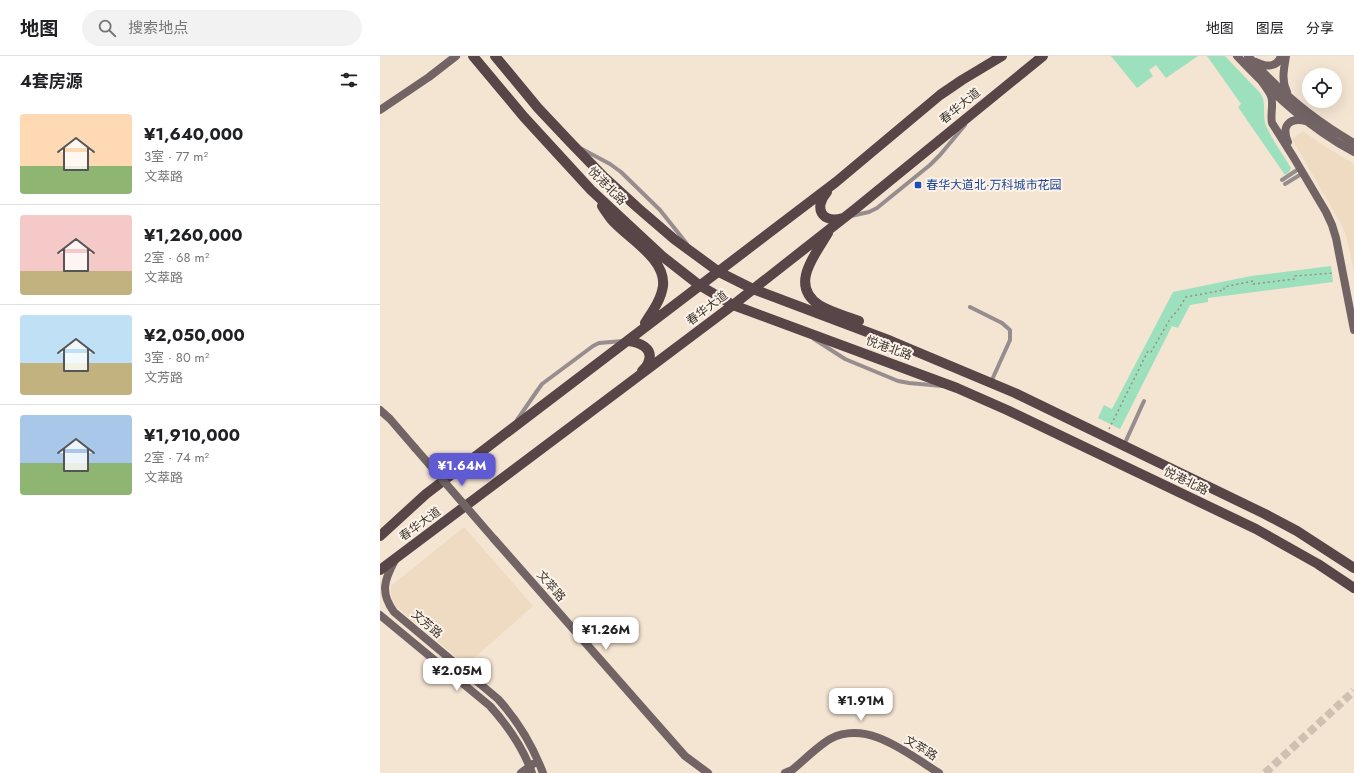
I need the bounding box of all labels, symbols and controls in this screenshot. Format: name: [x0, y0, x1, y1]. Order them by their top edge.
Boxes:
search box: [82, 10, 362, 46]
text: 地图: [20, 15, 58, 42]
icon: search: [96, 17, 118, 39]
text: 搜索地点: [128, 17, 188, 39]
text: 地图: [1206, 18, 1234, 38]
text: 图层: [1256, 18, 1284, 38]
text: 分享: [1306, 18, 1334, 38]
map controls: [1302, 68, 1342, 108]
button: locate: [1302, 68, 1342, 108]
text: 4套房源: [20, 69, 83, 93]
icon: filters: [338, 69, 360, 91]
street label: 春华大道: [936, 84, 984, 128]
text: ¥1,640,000: [144, 122, 243, 146]
icon: home: [52, 130, 100, 178]
text: 3室 · 77 m²: [144, 147, 208, 166]
street label: 悦港北路: [584, 163, 630, 209]
text: 文萃路: [144, 167, 183, 186]
place label: 春华大道北·万科城市花园: [926, 176, 1062, 194]
marker: 春华大道北·万科城市花园: [913, 180, 923, 190]
text: ¥1,260,000: [144, 223, 243, 247]
icon: home: [52, 231, 100, 279]
text: 2室 · 68 m²: [144, 248, 209, 267]
text: 文萃路: [144, 268, 183, 287]
street label: 春华大道: [682, 286, 732, 330]
text: ¥2,050,000: [144, 323, 245, 347]
icon: home: [52, 331, 100, 379]
street label: 悦港北路: [863, 331, 915, 365]
text: 3室 · 80 m²: [144, 348, 209, 367]
text: 文芳路: [144, 368, 183, 387]
text: ¥1,910,000: [144, 423, 240, 447]
icon: home: [52, 431, 100, 479]
text: 2室 · 74 m²: [144, 448, 209, 467]
pin: ¥1.64M: [429, 453, 495, 487]
text: ¥1.64M: [438, 456, 486, 475]
street label: 悦港北路: [1160, 462, 1212, 500]
text: 文萃路: [144, 468, 183, 487]
street label: 春华大道: [395, 503, 445, 545]
street label: 文萃路: [532, 567, 570, 605]
street label: 文芳路: [407, 606, 447, 642]
pin: ¥1.26M: [573, 617, 639, 651]
text: ¥1.26M: [582, 620, 630, 639]
pin: ¥2.05M: [424, 658, 490, 692]
text: ¥2.05M: [432, 661, 482, 680]
pin: ¥1.91M: [828, 688, 894, 722]
text: ¥1.91M: [838, 691, 884, 710]
street label: 文萃路: [901, 731, 941, 765]

